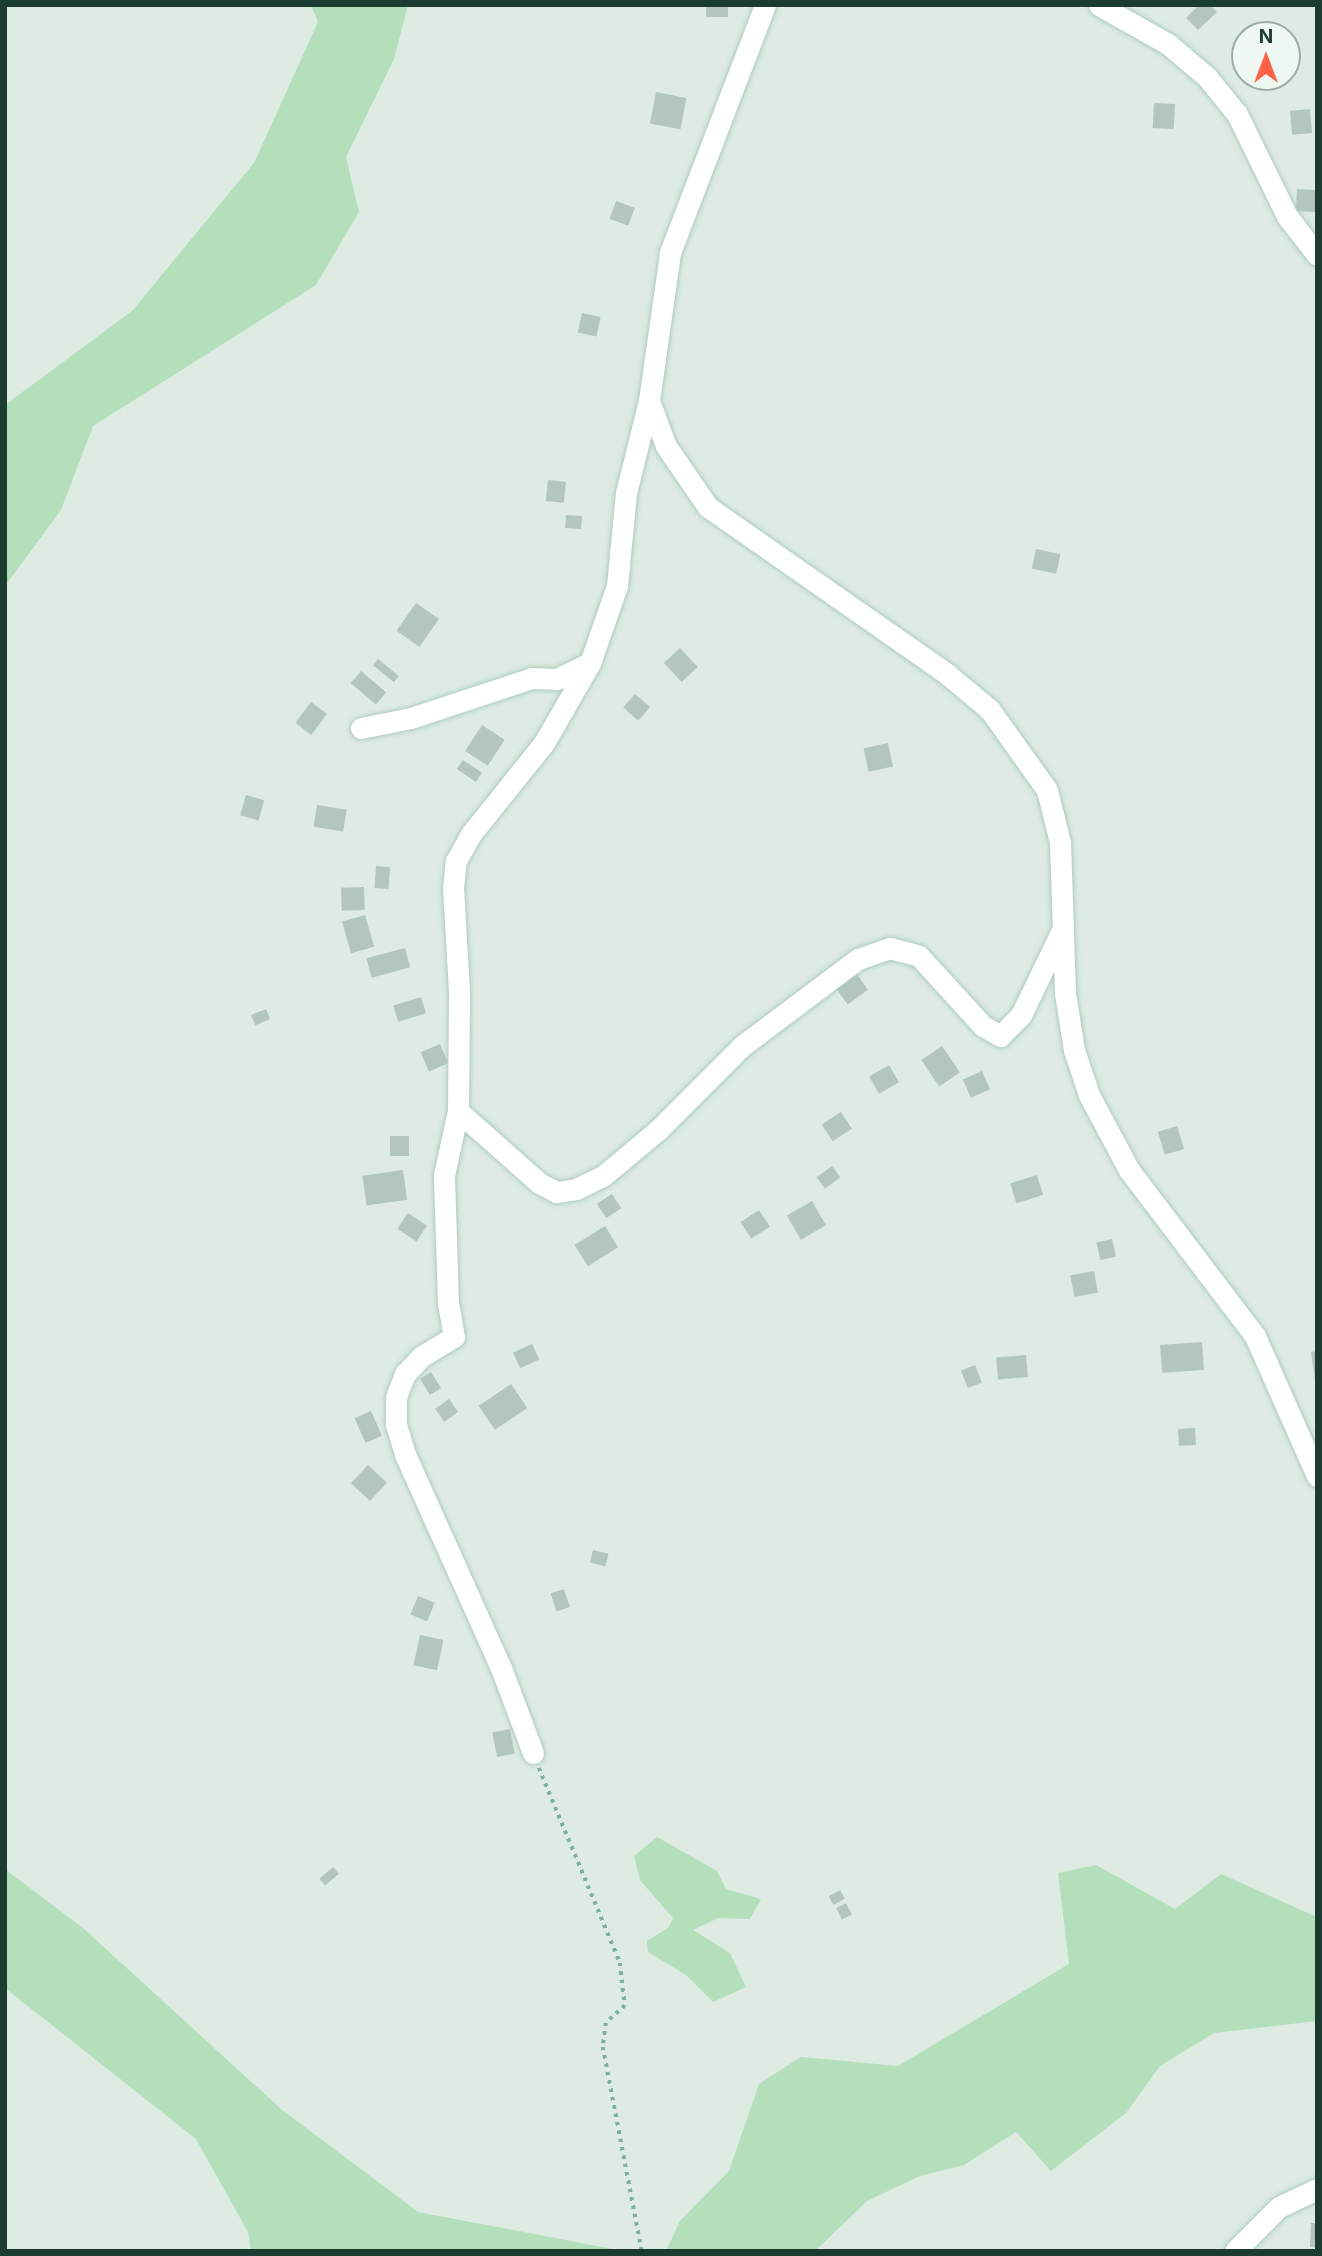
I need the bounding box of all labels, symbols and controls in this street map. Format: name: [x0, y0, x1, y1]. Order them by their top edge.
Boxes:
north arrow: [1231, 21, 1301, 91]
text: N: [1259, 25, 1273, 48]

